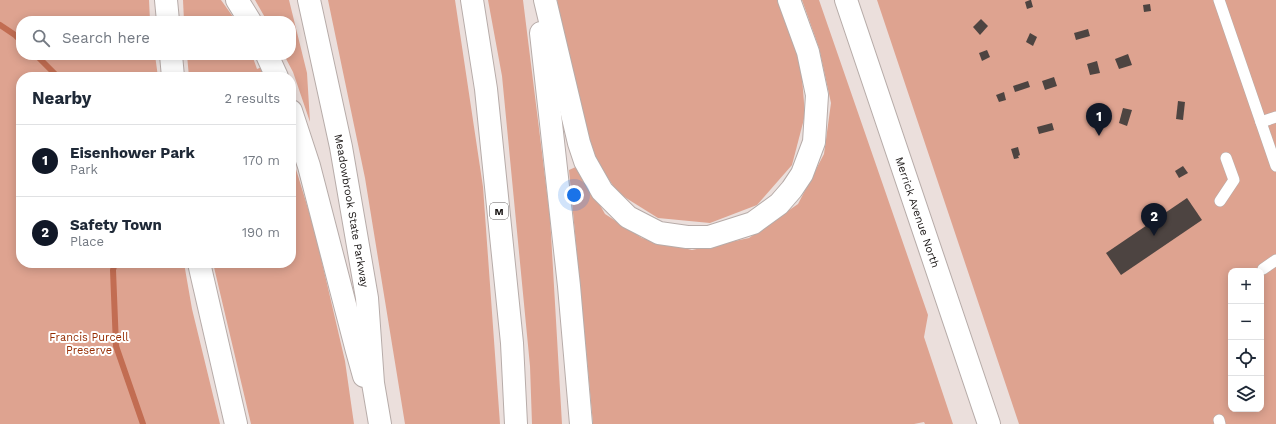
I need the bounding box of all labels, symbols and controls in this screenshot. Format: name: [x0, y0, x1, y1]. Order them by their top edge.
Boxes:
search box: [16, 16, 296, 60]
icon: search: [30, 27, 52, 49]
text: Search here: [62, 29, 150, 47]
text: Nearby: [32, 88, 91, 108]
text: 2 results: [225, 91, 280, 106]
pin: 1: [1086, 103, 1112, 136]
street label: Meadowbrook State Parkway: [331, 133, 371, 289]
text: Eisenhower Park: [70, 144, 195, 162]
text: 1: [42, 153, 48, 168]
text: 170 m: [243, 153, 280, 168]
street label: Merrick Avenue North: [892, 155, 942, 269]
text: Park: [70, 162, 98, 177]
your location: [564, 185, 584, 205]
road number: M: [490, 203, 508, 219]
pin: 2: [1141, 203, 1167, 236]
text: Safety Town: [70, 216, 162, 234]
text: 2: [41, 225, 49, 240]
text: 190 m: [242, 225, 280, 240]
text: Place: [70, 234, 104, 249]
map controls: [1228, 268, 1264, 412]
button: +: [1228, 268, 1264, 304]
button: −: [1228, 304, 1264, 340]
park label: Francis Purcell Preserve: [49, 331, 129, 357]
button: locate: [1228, 340, 1264, 376]
button: layers: [1228, 376, 1264, 412]

